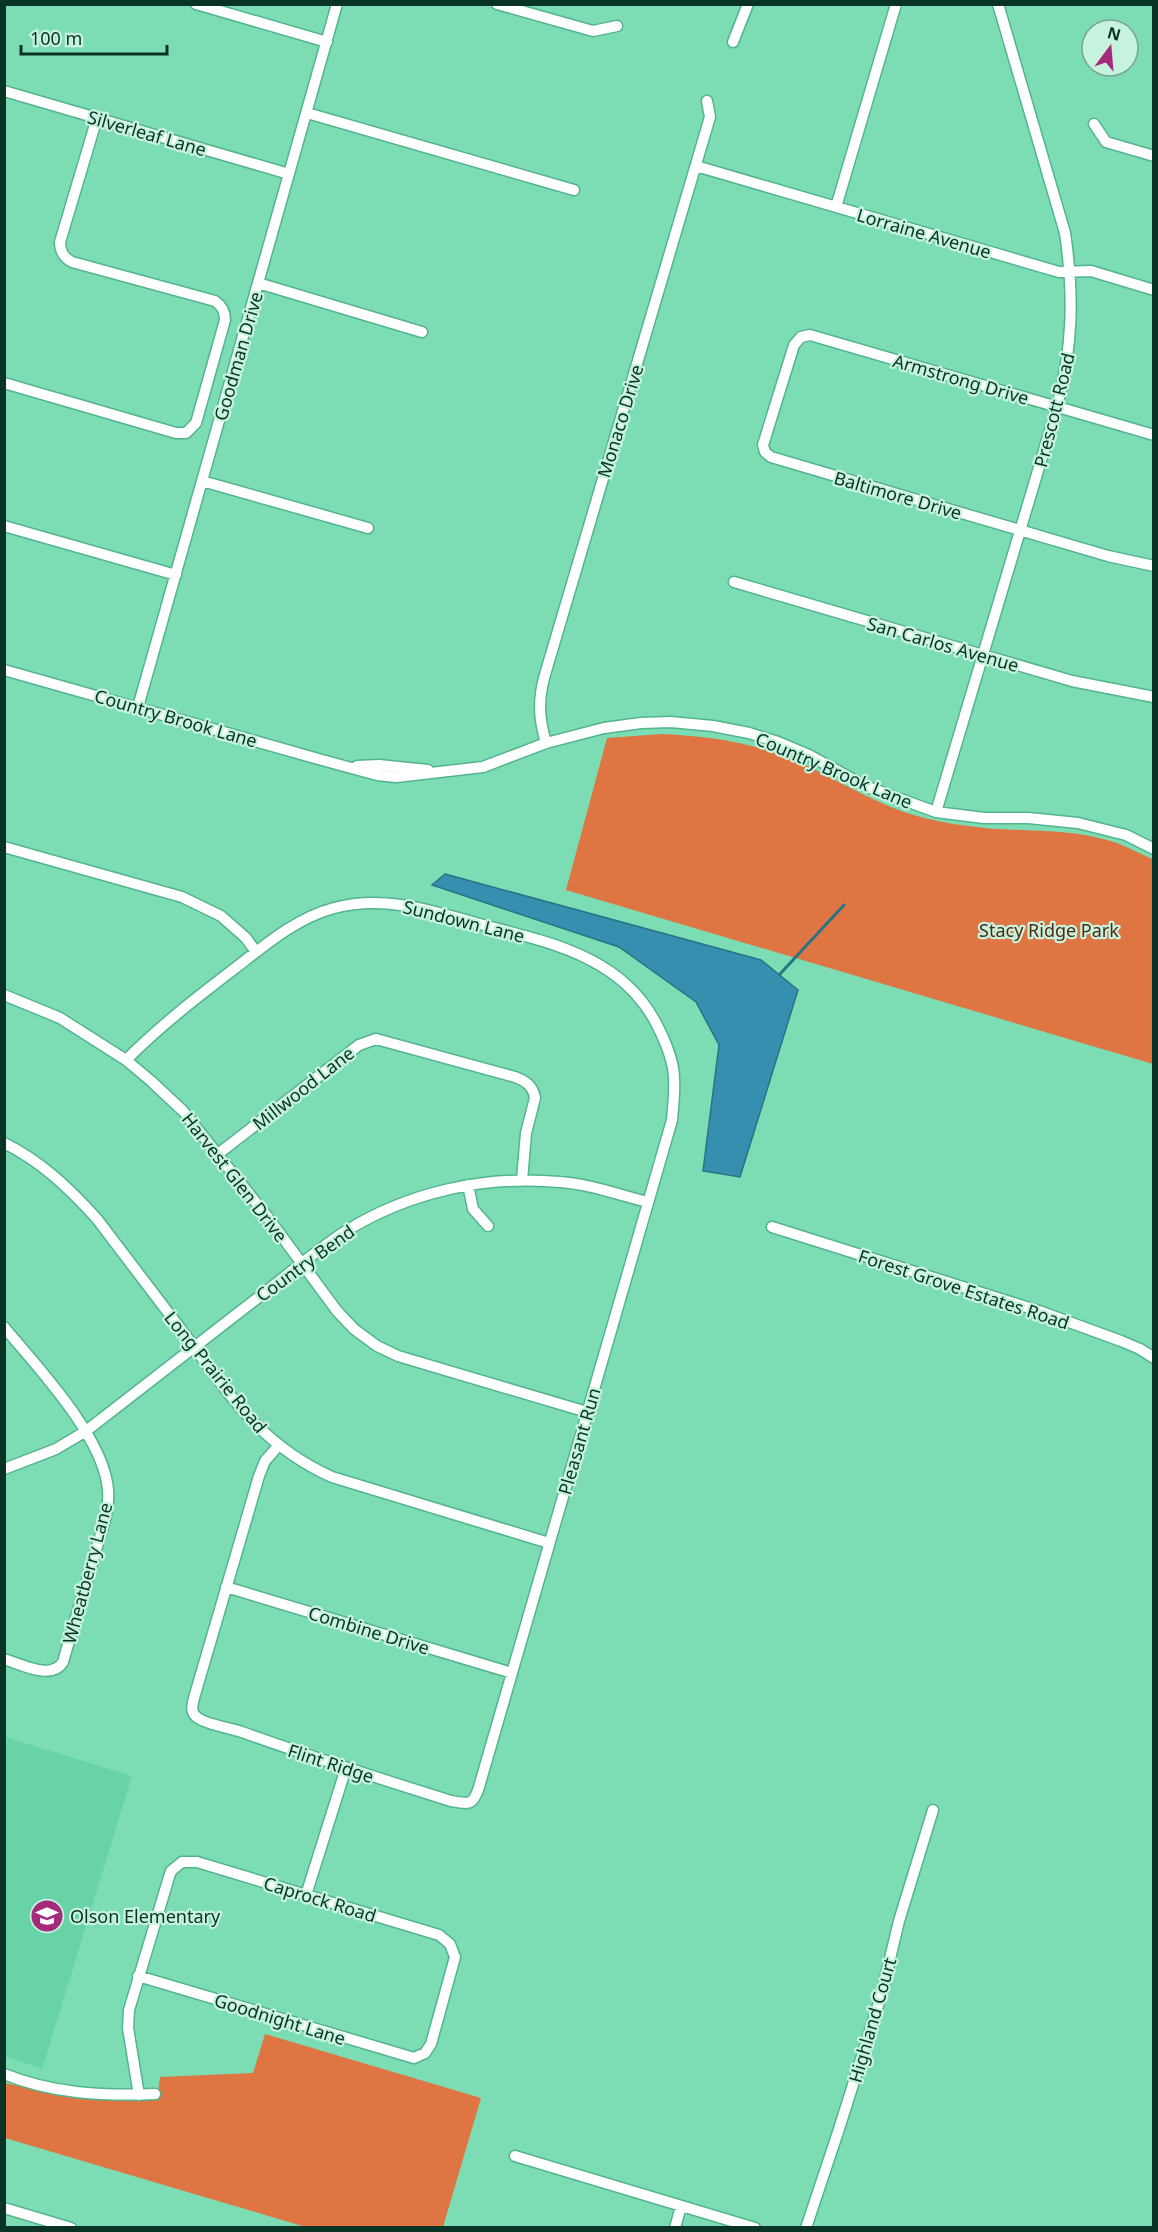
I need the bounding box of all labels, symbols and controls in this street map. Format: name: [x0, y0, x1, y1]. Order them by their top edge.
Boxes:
scale bar: [21, 18, 166, 56]
north arrow: [1080, 18, 1140, 78]
text: N: [1105, 21, 1123, 46]
text: 100 m: [30, 26, 82, 50]
street label: Silverleaf Lane: [85, 105, 209, 161]
street label: Lorraine Avenue: [854, 202, 994, 264]
street label: Goodman Drive: [208, 289, 268, 423]
street label: Armstrong Drive: [890, 348, 1032, 410]
street label: Prescott Road: [1028, 350, 1080, 470]
street label: Monaco Drive: [591, 361, 649, 481]
street label: Baltimore Drive: [831, 465, 965, 525]
street label: San Carlos Avenue: [864, 611, 1022, 677]
street label: Country Brook Lane: [92, 683, 260, 753]
street label: Country Brook Lane: [752, 726, 916, 814]
street label: Sundown Lane: [401, 894, 527, 948]
park label: Stacy Ridge Park: [979, 918, 1119, 942]
street label: Millwood Lane: [247, 1041, 359, 1135]
street label: Harvest Glen Drive: [177, 1107, 293, 1247]
street label: Country Bend: [251, 1219, 359, 1307]
street label: Forest Grove Estates Road: [855, 1244, 1073, 1334]
street label: Long Prairie Road: [159, 1306, 273, 1438]
street label: Pleasant Run: [552, 1385, 606, 1497]
street label: Wheatberry Lane: [57, 1500, 117, 1646]
street label: Combine Drive: [306, 1600, 432, 1660]
street label: Flint Ridge: [285, 1738, 377, 1788]
street label: Caprock Road: [261, 1870, 379, 1928]
school or university icon: Olson Elementary: [29, 1898, 65, 1934]
place label: Olson Elementary: [70, 1904, 221, 1928]
street label: Highland Court: [843, 1954, 901, 2085]
street label: Goodnight Lane: [212, 1988, 348, 2050]

